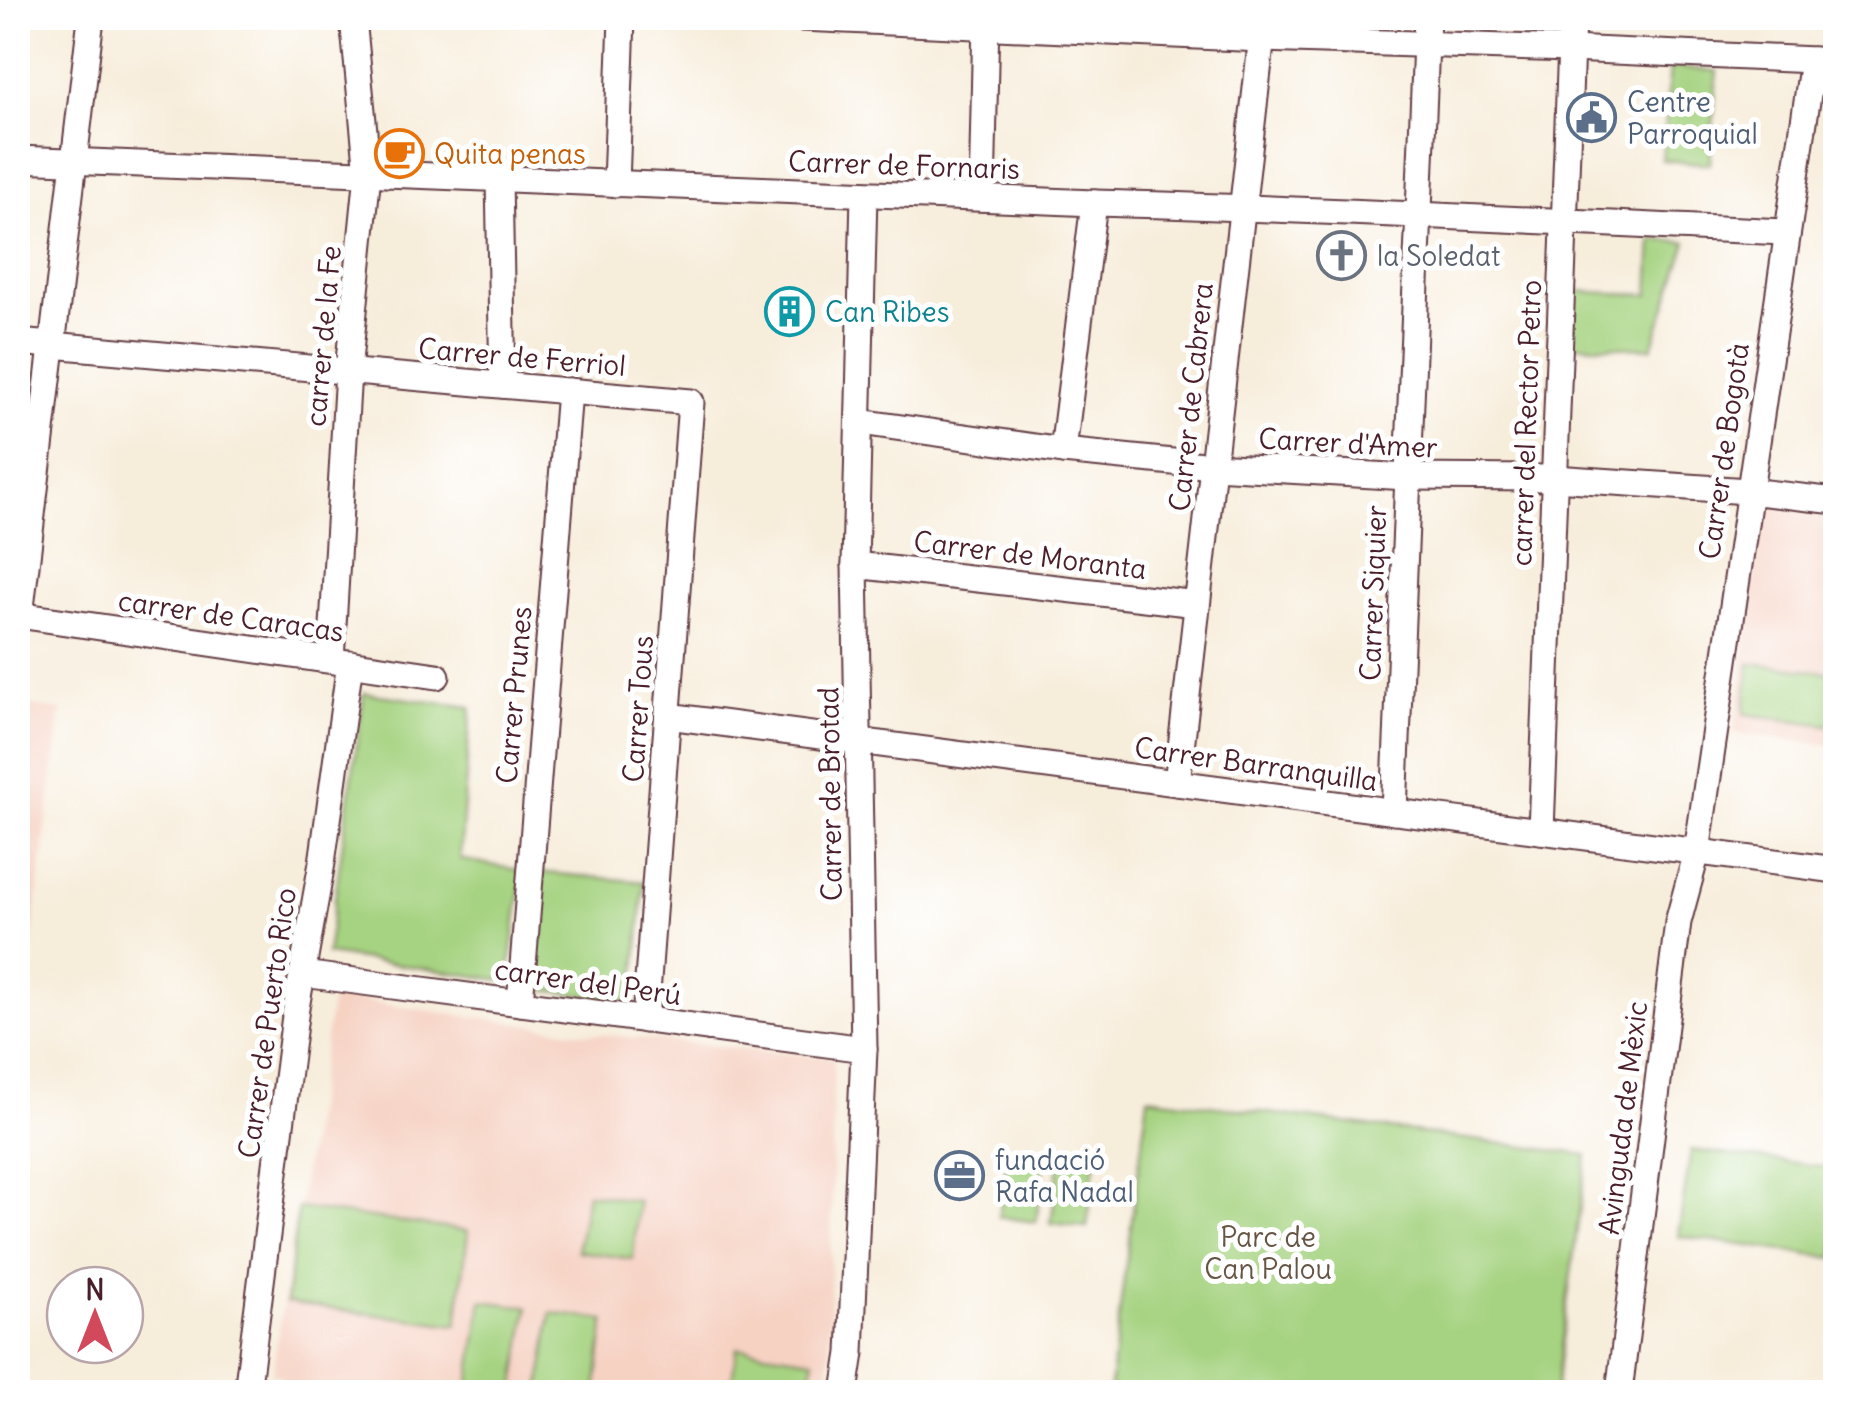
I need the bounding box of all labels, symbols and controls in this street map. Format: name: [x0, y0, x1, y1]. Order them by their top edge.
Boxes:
place label: Centre Parroquial: [1627, 84, 1758, 152]
public building icon: Centre Parroquial: [1566, 92, 1618, 144]
cafe icon: Quita penas: [373, 128, 425, 180]
place label: Quita penas: [434, 136, 586, 172]
street label: Carrer de Fornaris: [788, 143, 1020, 187]
church icon: la Soledat: [1316, 230, 1368, 282]
place label: la Soledat: [1377, 238, 1500, 274]
street label: carrer de la Fe: [297, 244, 349, 428]
street label: carrer del Rector Petro: [1503, 279, 1549, 567]
street label: Carrer de Cabrera: [1161, 281, 1221, 513]
building icon: Can Ribes: [764, 286, 816, 338]
place label: Can Ribes: [825, 294, 949, 330]
street label: Carrer de Ferriol: [417, 330, 627, 384]
street label: Carrer de Bogotà: [1691, 340, 1757, 562]
street label: Carrer d'Amer: [1258, 420, 1438, 466]
street label: Carrer Siquier: [1352, 505, 1394, 681]
street label: Carrer de Moranta: [912, 523, 1148, 587]
street label: carrer de Caracas: [116, 582, 346, 650]
street label: Carrer Prunes: [488, 605, 540, 785]
street label: Carrer Tous: [615, 634, 661, 784]
street label: Carrer de Brotad: [810, 687, 850, 901]
street label: Carrer Barranquilla: [1132, 729, 1380, 799]
street label: Carrer de Puerto Rico: [230, 885, 304, 1161]
street label: carrer del Perú: [492, 951, 684, 1013]
street label: Avinguda de Mèxic: [1591, 999, 1655, 1237]
place label: fundació Rafa Nadal: [995, 1142, 1134, 1210]
office icon: fundació Rafa Nadal: [934, 1150, 986, 1202]
park label: Parc de Can Palou: [1204, 1219, 1332, 1287]
north arrow: [45, 1265, 145, 1365]
text: N: [85, 1272, 105, 1308]

